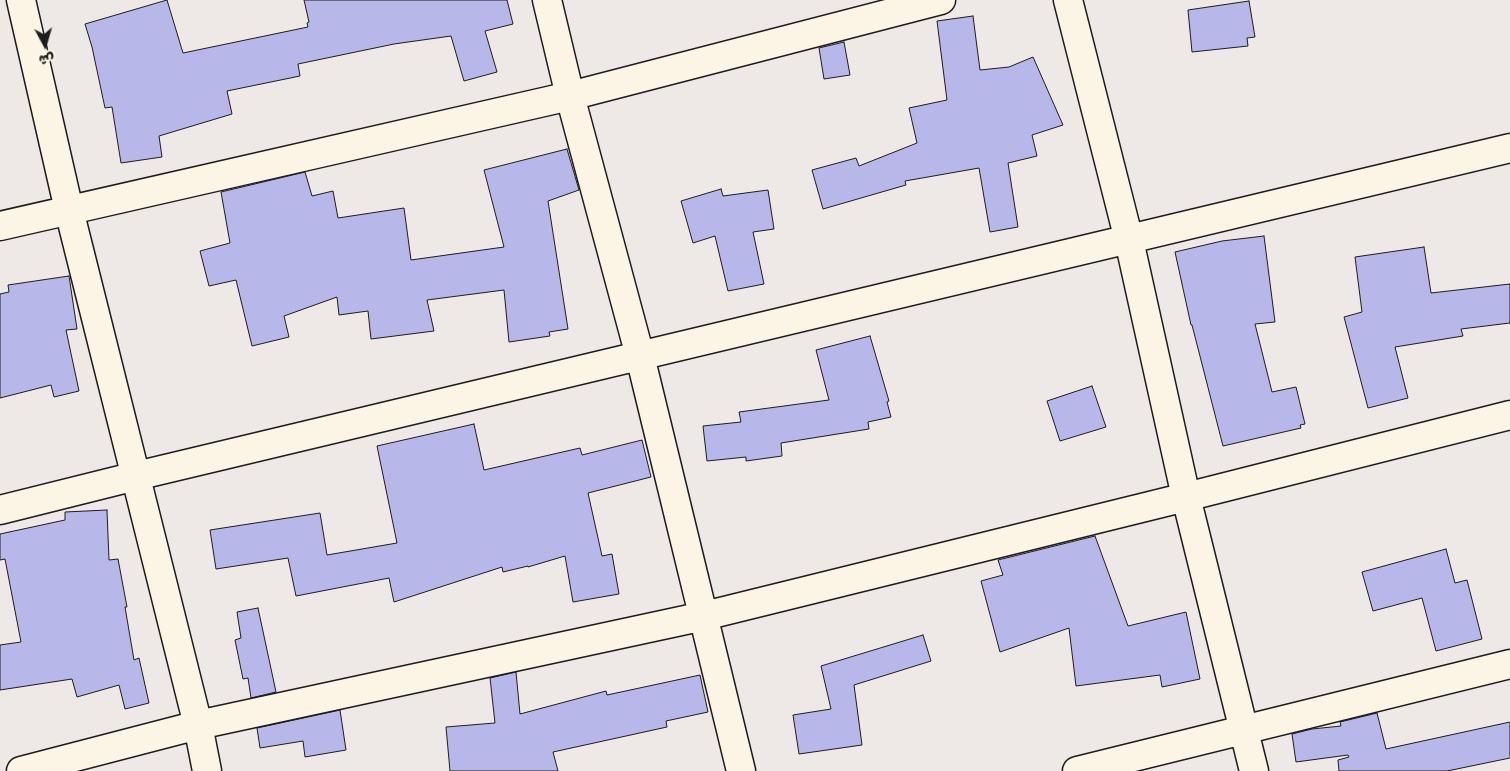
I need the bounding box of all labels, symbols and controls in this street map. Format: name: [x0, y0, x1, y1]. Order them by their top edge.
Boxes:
north arrow: [20, 20, 70, 70]
text: ش: [38, 49, 55, 72]

